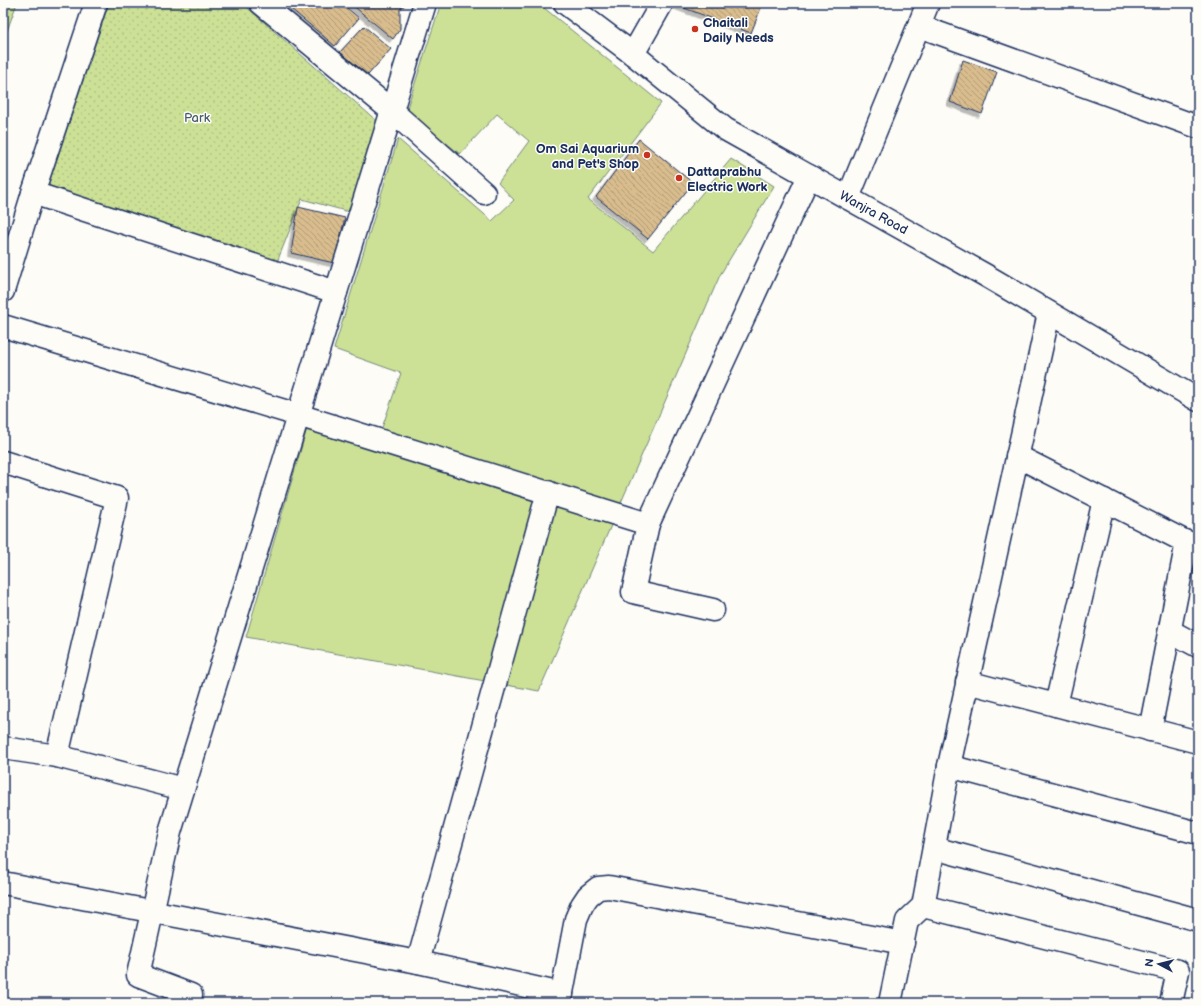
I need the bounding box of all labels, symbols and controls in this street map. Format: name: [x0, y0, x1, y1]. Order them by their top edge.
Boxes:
place label: Chaitali Daily Needs: [703, 15, 774, 46]
marker: Chaitali Daily Needs: [690, 24, 700, 34]
park label: Park: [184, 110, 211, 126]
place label: Om Sai Aquarium and Pet's Shop: [536, 141, 640, 172]
marker: Om Sai Aquarium and Pet's Shop: [642, 150, 652, 160]
place label: Dattaprabhu Electric Work: [687, 164, 768, 195]
marker: Dattaprabhu Electric Work: [674, 173, 684, 183]
street label: Wanjra Road: [837, 188, 910, 238]
north arrow: [1139, 944, 1179, 984]
text: N: [1143, 958, 1157, 968]

